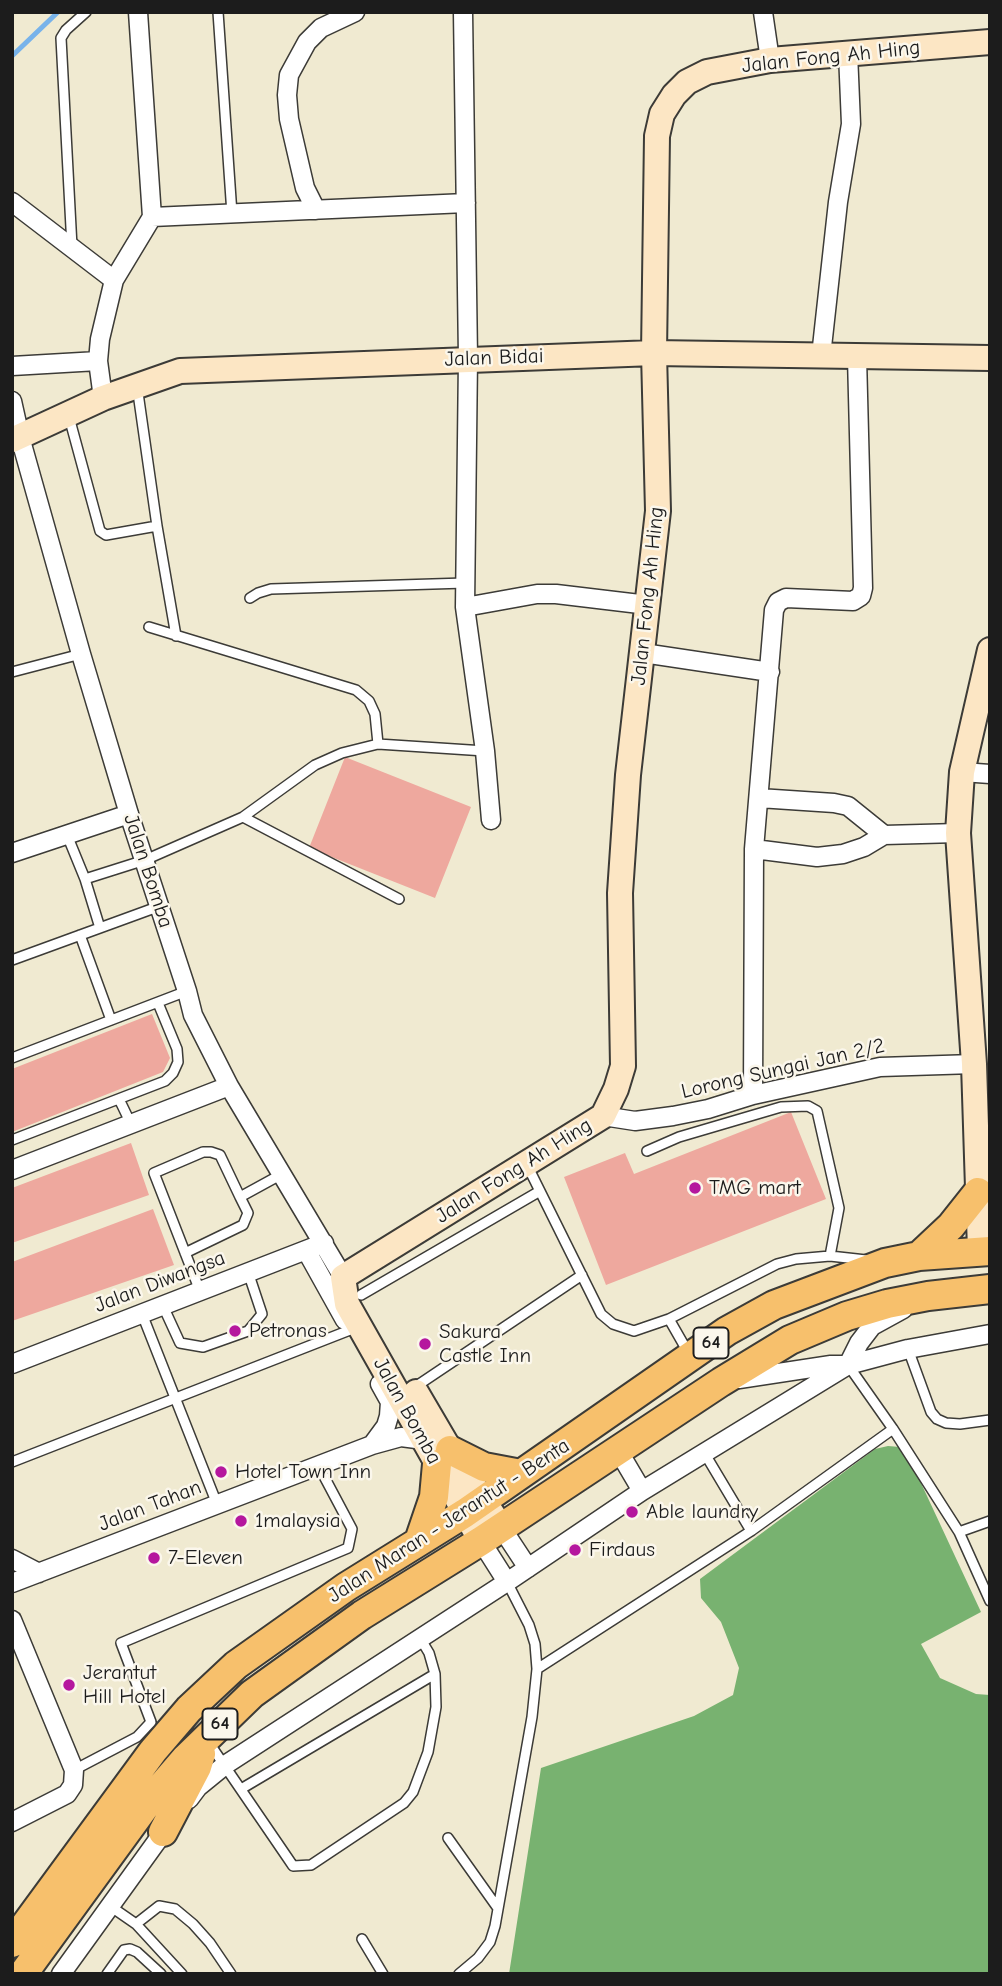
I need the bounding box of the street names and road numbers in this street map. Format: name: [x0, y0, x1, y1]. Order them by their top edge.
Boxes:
street label: Jalan Fong Ah Hing: [740, 35, 922, 79]
street label: Jalan Bidai: [444, 344, 544, 372]
street label: Jalan Fong Ah Hing: [626, 505, 670, 687]
street label: Jalan Bomba: [118, 811, 178, 931]
street label: Lorong Sungai Jan 2/2: [679, 1033, 887, 1105]
street label: Jalan Fong Ah Hing: [431, 1113, 597, 1229]
street label: Jalan Diwangsa: [91, 1246, 229, 1318]
road number: 64: [694, 1328, 728, 1358]
street label: Jalan Bomba: [367, 1353, 447, 1469]
street label: Jalan Maran - Jerantut - Benta: [324, 1433, 574, 1609]
street label: Jalan Tahan: [95, 1475, 205, 1537]
road number: 64: [202, 1708, 238, 1740]

